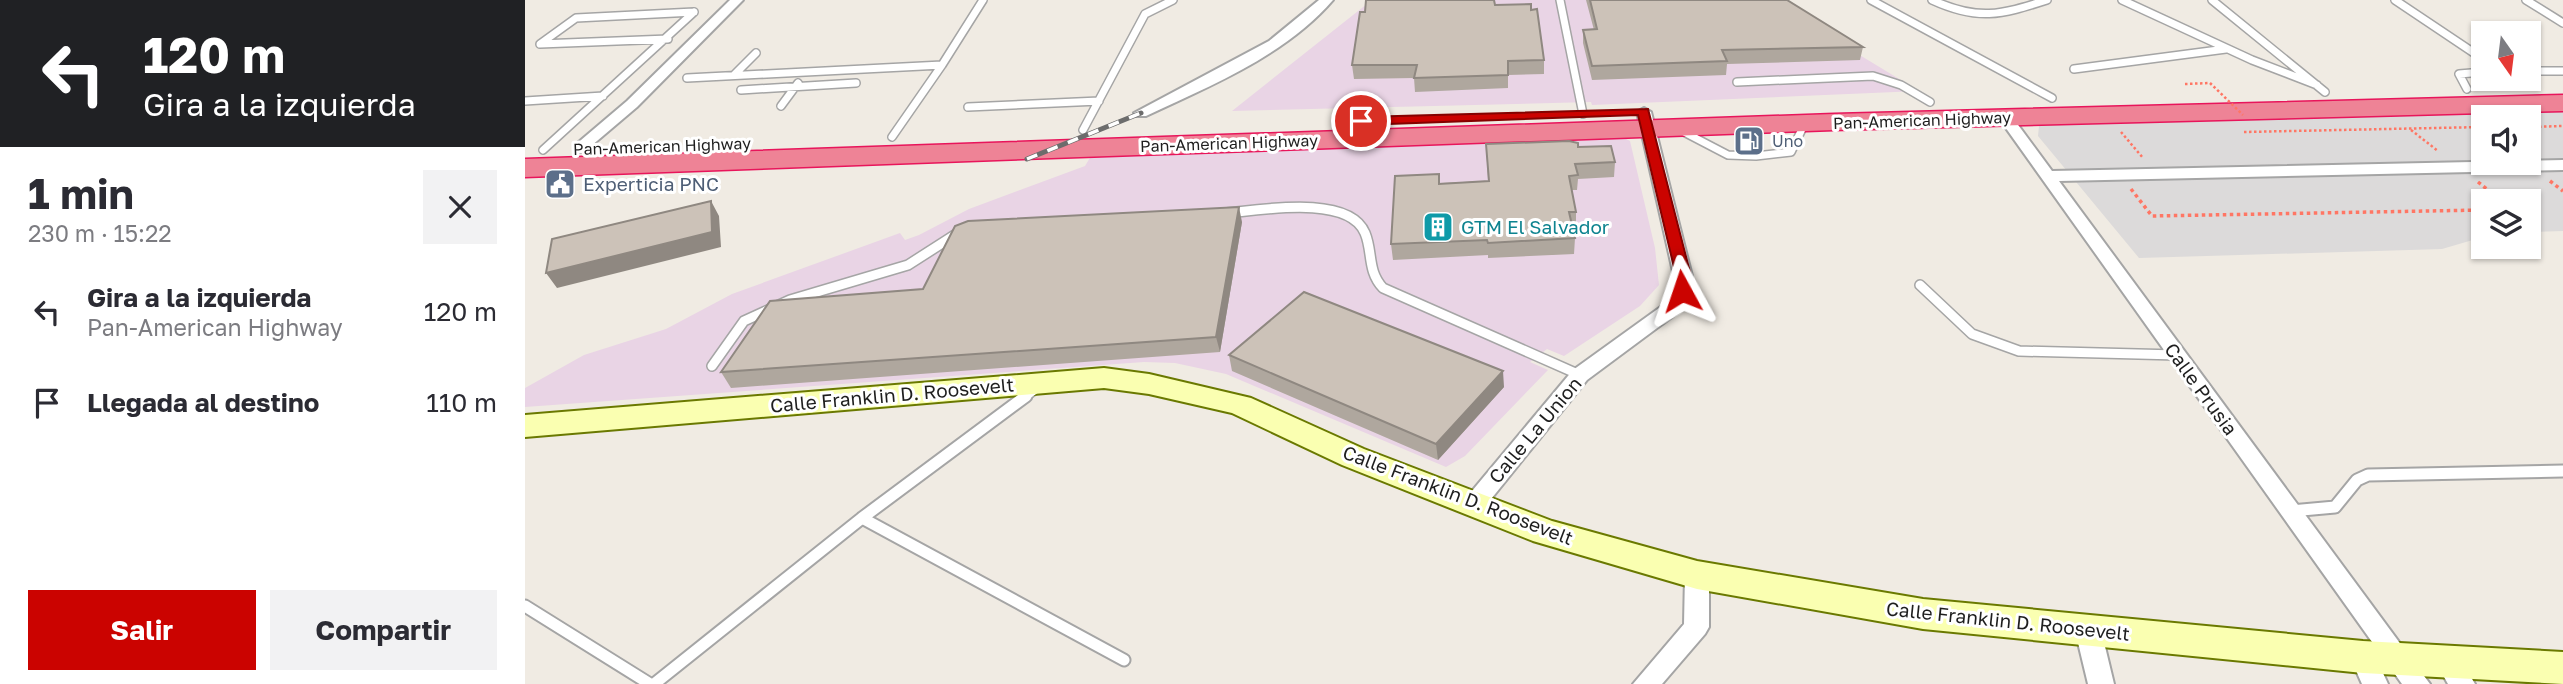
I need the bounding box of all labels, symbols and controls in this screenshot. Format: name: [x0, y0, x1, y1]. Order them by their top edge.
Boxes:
north arrow: [2471, 21, 2541, 91]
map controls: [2471, 21, 2541, 259]
text: 120 m: [143, 25, 285, 84]
icon: left: [28, 28, 119, 119]
text: Gira a la izquierda: [143, 85, 416, 123]
pin: [1331, 91, 1391, 151]
icon: arrive: [1342, 102, 1380, 140]
button: sound: [2471, 105, 2541, 175]
street label: Pan-American Highway: [1833, 107, 2011, 133]
fuel station icon: Uno: [1732, 124, 1766, 158]
street label: Pan-American Highway: [1140, 130, 1318, 156]
place label: Uno: [1772, 131, 1803, 151]
street label: Pan-American Highway: [573, 133, 751, 159]
public building icon: Experticia PNC: [543, 167, 577, 201]
text: 1 min: [28, 168, 134, 218]
button: close: [423, 170, 497, 244]
place label: Experticia PNC: [583, 172, 719, 195]
button: layers: [2471, 189, 2541, 259]
building icon: GTM El Salvador: [1421, 210, 1455, 244]
place label: GTM El Salvador: [1461, 215, 1610, 238]
text: 230 m · 15:22: [28, 219, 172, 247]
position arrow: [1645, 254, 1719, 328]
text: Gira a la izquierda: [87, 282, 311, 313]
icon: left: [28, 293, 66, 331]
text: 120 m: [424, 296, 497, 327]
text: Pan-American Highway: [87, 313, 343, 341]
street label: Calle Prusia: [2160, 338, 2243, 439]
street label: Calle Franklin D. Roosevelt: [769, 372, 1015, 417]
street label: Calle La Union: [1483, 372, 1586, 487]
icon: arrive: [28, 384, 66, 422]
text: Llegada al destino: [87, 387, 319, 418]
text: 110 m: [426, 387, 497, 418]
street label: Calle Franklin D. Roosevelt: [1340, 440, 1577, 549]
button: Salir: [28, 590, 256, 670]
button: Compartir: [270, 590, 497, 670]
street label: Calle Franklin D. Roosevelt: [1885, 596, 2131, 645]

